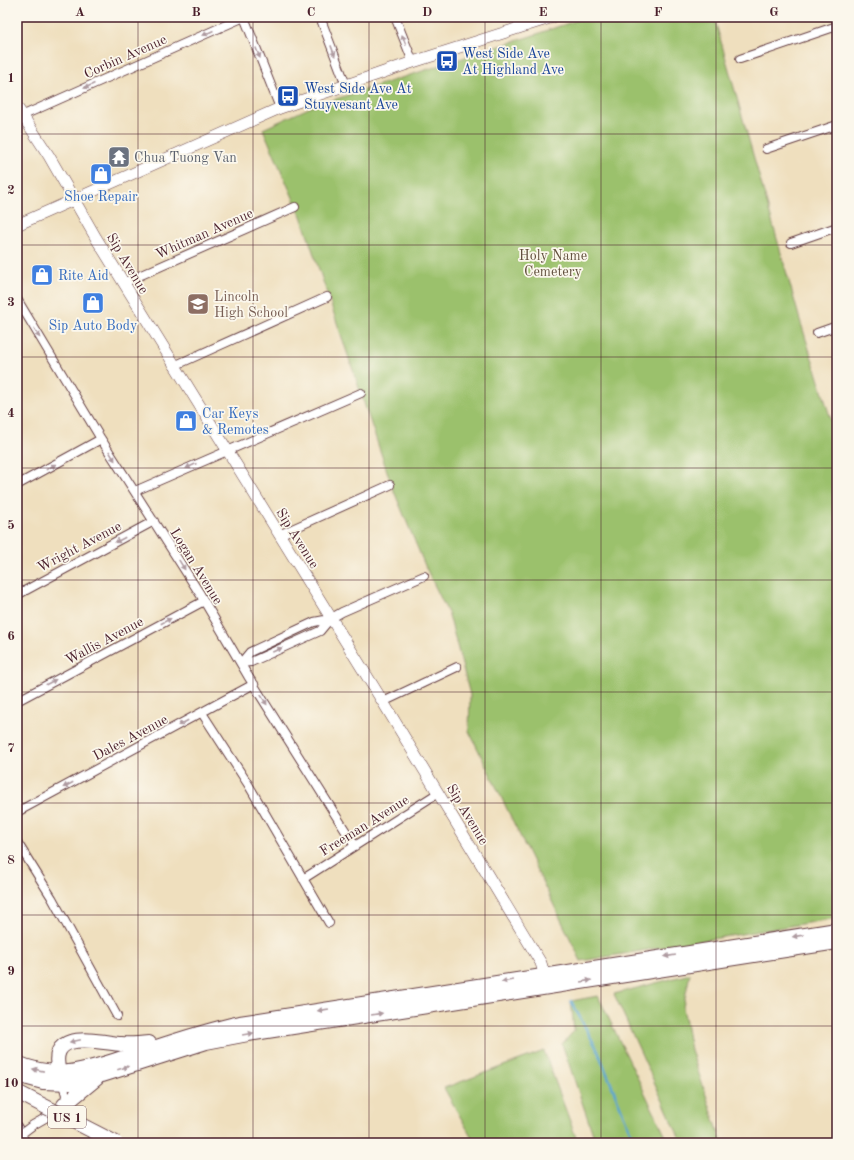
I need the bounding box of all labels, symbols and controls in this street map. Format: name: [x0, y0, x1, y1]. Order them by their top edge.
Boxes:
text: A: [75, 6, 85, 19]
text: B: [191, 6, 201, 19]
text: C: [307, 6, 315, 19]
text: D: [422, 6, 432, 19]
text: E: [539, 6, 548, 19]
text: F: [654, 6, 663, 19]
text: G: [769, 6, 779, 19]
one-way arrow: [203, 30, 214, 36]
street label: Corbin Avenue: [82, 32, 169, 81]
one-way arrow: [401, 33, 407, 45]
one-way arrow: [331, 45, 337, 57]
place label: West Side Ave At Highland Ave: [462, 47, 564, 77]
one-way arrow: [255, 48, 261, 59]
bus stop icon: West Side Ave At Highland Ave: [434, 48, 460, 74]
text: 1: [7, 72, 15, 85]
place label: West Side Ave At Stuyvesant Ave: [304, 82, 412, 112]
one-way arrow: [83, 83, 95, 89]
bus stop icon: West Side Ave At Stuyvesant Ave: [275, 83, 301, 109]
temple icon: Chua Tuong Van: [106, 144, 132, 170]
place label: Chua Tuong Van: [134, 151, 237, 165]
shop icon: Shoe Repair: [88, 161, 114, 187]
text: 2: [7, 184, 15, 197]
place label: Shoe Repair: [64, 190, 138, 204]
street label: Whitman Avenue: [153, 206, 255, 262]
street label: Sip Avenue: [104, 231, 151, 296]
park label: Holy Name Cemetery: [519, 249, 587, 279]
shop icon: Rite Aid: [29, 262, 55, 288]
place label: Rite Aid: [58, 269, 109, 283]
shop icon: Sip Auto Body: [80, 290, 106, 316]
place label: Lincoln High School: [214, 290, 288, 320]
school or university icon: Lincoln High School: [185, 291, 211, 317]
text: 3: [7, 296, 15, 309]
place label: Sip Auto Body: [49, 319, 138, 333]
one-way arrow: [33, 328, 41, 338]
text: 4: [7, 407, 15, 420]
place label: Car Keys & Remotes: [202, 407, 269, 437]
shop icon: Car Keys & Remotes: [173, 408, 199, 434]
one-way arrow: [109, 450, 116, 461]
one-way arrow: [45, 463, 57, 470]
one-way arrow: [184, 464, 196, 470]
street label: Sip Avenue: [273, 506, 321, 571]
text: 5: [7, 519, 15, 532]
street label: Wright Avenue: [35, 519, 124, 575]
street label: Logan Avenue: [167, 526, 225, 607]
one-way arrow: [114, 536, 125, 543]
one-way arrow: [178, 560, 186, 571]
street label: Wallis Avenue: [63, 614, 146, 667]
one-way arrow: [160, 618, 172, 625]
text: 6: [7, 630, 15, 643]
one-way arrow: [272, 647, 283, 653]
one-way arrow: [46, 679, 57, 686]
one-way arrow: [260, 695, 268, 705]
street label: Dales Avenue: [91, 712, 170, 763]
one-way arrow: [177, 720, 189, 727]
text: 7: [7, 742, 15, 755]
one-way arrow: [62, 781, 74, 788]
street label: Sip Avenue: [444, 782, 491, 847]
street label: Freeman Avenue: [318, 793, 412, 859]
text: 8: [7, 854, 15, 867]
one-way arrow: [792, 933, 805, 939]
one-way arrow: [664, 953, 676, 959]
text: 9: [7, 965, 15, 978]
one-way arrow: [500, 978, 513, 984]
one-way arrow: [580, 978, 592, 984]
one-way arrow: [317, 1007, 329, 1013]
one-way arrow: [371, 1011, 383, 1017]
one-way arrow: [242, 1031, 254, 1037]
one-way arrow: [69, 1038, 81, 1044]
one-way arrow: [117, 1065, 129, 1071]
one-way arrow: [32, 1066, 44, 1072]
text: 10: [3, 1077, 19, 1090]
road number: US 1: [48, 1106, 86, 1128]

